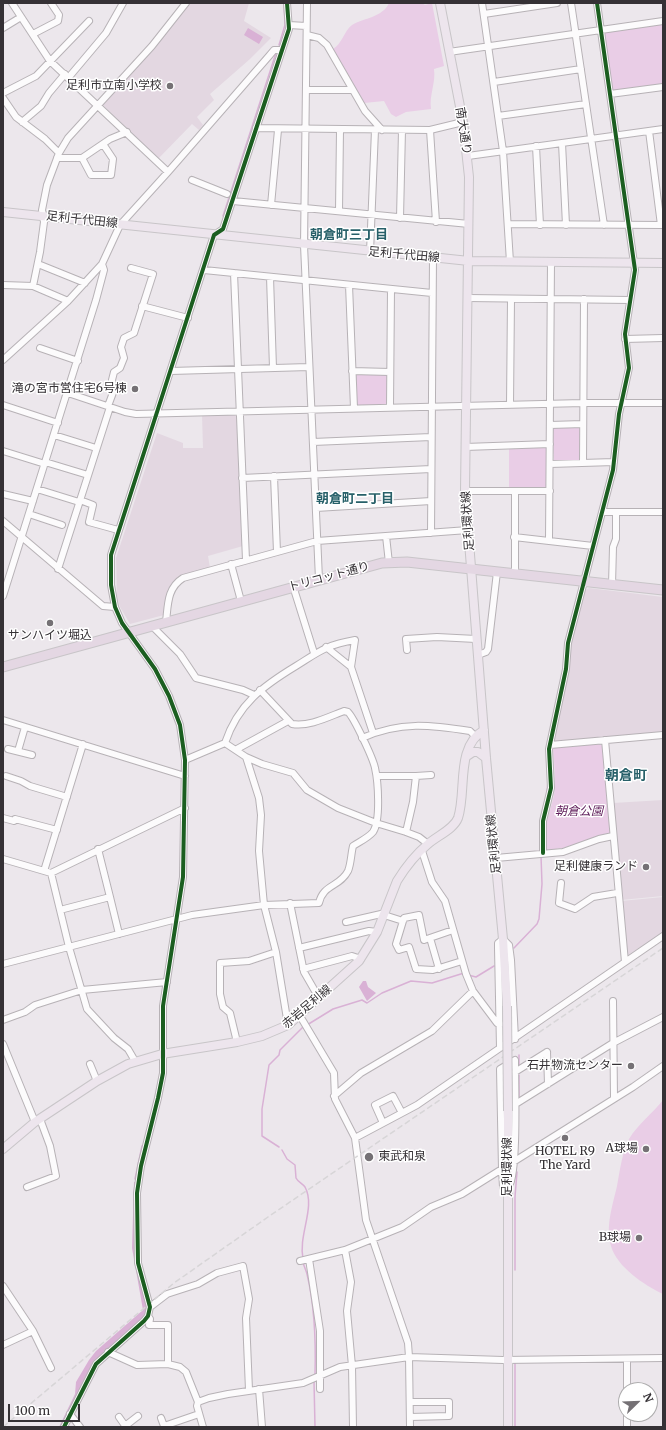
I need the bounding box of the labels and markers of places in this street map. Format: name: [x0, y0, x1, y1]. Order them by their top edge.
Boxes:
place label: 足利市立南小学校: [66, 79, 162, 93]
marker: 足利市立南小学校: [165, 81, 175, 91]
place label: 滝の宮市営住宅6号棟: [12, 382, 127, 396]
marker: 滝の宮市営住宅6号棟: [130, 384, 140, 394]
marker: サンハイツ堀込: [45, 618, 55, 628]
place label: サンハイツ堀込: [8, 629, 92, 643]
place label: 足利健康ランド: [554, 860, 638, 874]
marker: 足利健康ランド: [641, 862, 651, 872]
place label: 石井物流センター: [527, 1059, 623, 1073]
marker: 石井物流センター: [626, 1061, 636, 1071]
marker: HOTEL R9 The Yard: [560, 1133, 570, 1143]
place label: A球場: [606, 1142, 638, 1156]
marker: A球場: [641, 1144, 651, 1154]
place label: HOTEL R9 The Yard: [535, 1145, 595, 1173]
place label: 東武和泉: [378, 1150, 426, 1164]
marker: 東武和泉: [363, 1151, 375, 1163]
place label: B球場: [599, 1231, 631, 1245]
marker: B球場: [634, 1233, 644, 1243]

